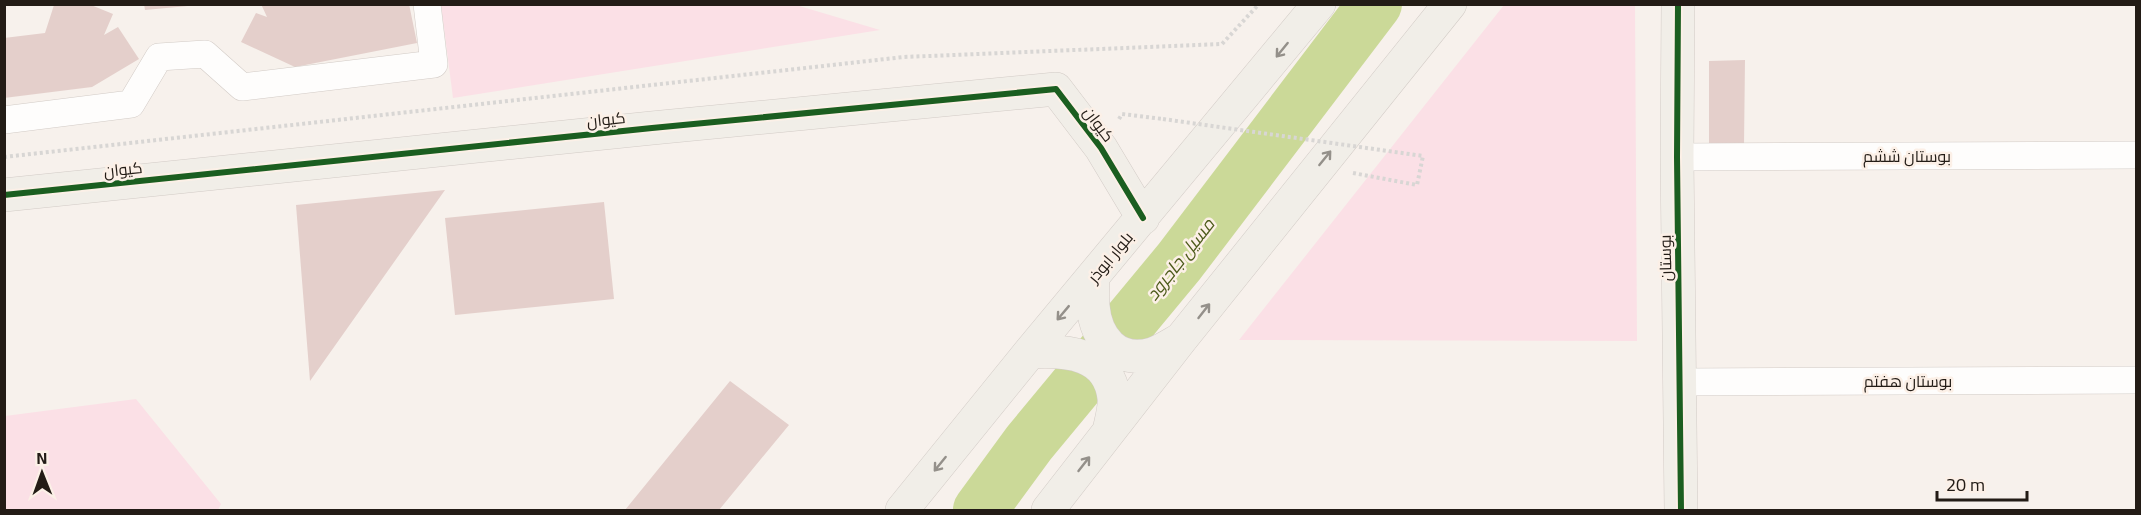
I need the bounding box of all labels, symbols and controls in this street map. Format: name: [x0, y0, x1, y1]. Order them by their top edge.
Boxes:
one-way arrow: [1275, 42, 1289, 57]
street label: کیوان: [1075, 99, 1123, 149]
street label: کیوان: [585, 102, 627, 136]
street label: بوستان ششم: [1863, 141, 1951, 171]
one-way arrow: [1319, 150, 1332, 166]
street label: کیوان: [102, 152, 144, 186]
water label: مسیل جاجرود: [1137, 210, 1223, 308]
street label: بلوار ابوذر: [1079, 224, 1141, 290]
street label: بوستان: [1650, 234, 1680, 282]
one-way arrow: [1198, 303, 1211, 319]
one-way arrow: [1057, 305, 1070, 321]
street label: بوستان هفتم: [1864, 366, 1952, 396]
north arrow: [12, 443, 72, 503]
text: N: [36, 443, 47, 473]
one-way arrow: [934, 455, 947, 471]
one-way arrow: [1077, 456, 1090, 472]
scale bar: [1937, 464, 2027, 502]
text: 20 m: [1946, 468, 1985, 501]

